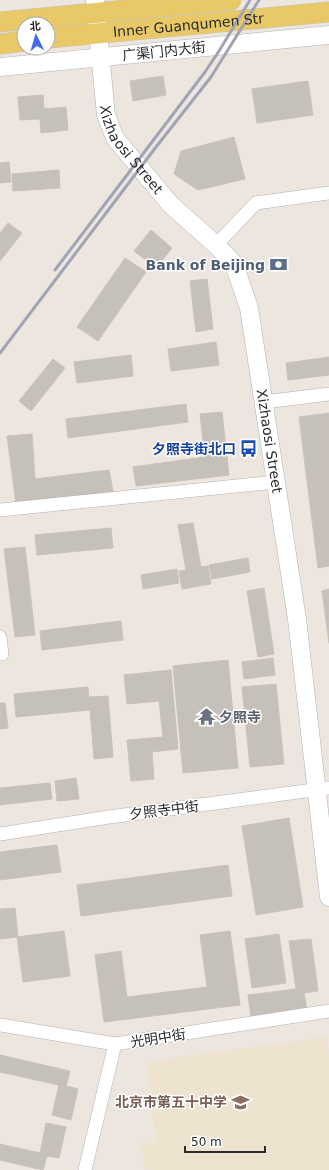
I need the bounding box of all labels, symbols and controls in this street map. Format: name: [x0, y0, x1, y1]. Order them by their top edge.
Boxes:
street label: Inner Guanqumen Str: [112, 10, 265, 40]
north arrow: [16, 16, 56, 56]
text: 北: [29, 20, 41, 33]
street label: 广渠门内大街: [121, 39, 207, 63]
street label: Xizhaosi Street: [97, 104, 167, 197]
bank icon: Bank of Beijing: [268, 255, 288, 275]
place label: Bank of Beijing: [146, 257, 265, 273]
street label: Xizhaosi Street: [254, 388, 286, 495]
bus stop icon: 夕照寺街北口: [239, 439, 259, 459]
place label: 夕照寺街北口: [152, 441, 236, 457]
temple icon: 夕照寺: [196, 707, 216, 727]
place label: 夕照寺: [219, 709, 261, 725]
street label: 夕照寺中街: [128, 798, 200, 822]
street label: 光明中街: [129, 1026, 187, 1050]
school or university icon: 北京市第五十中学: [230, 1092, 250, 1112]
place label: 北京市第五十中学: [115, 1094, 227, 1110]
scale bar: [185, 1128, 265, 1154]
text: 50 m: [191, 1135, 222, 1149]

